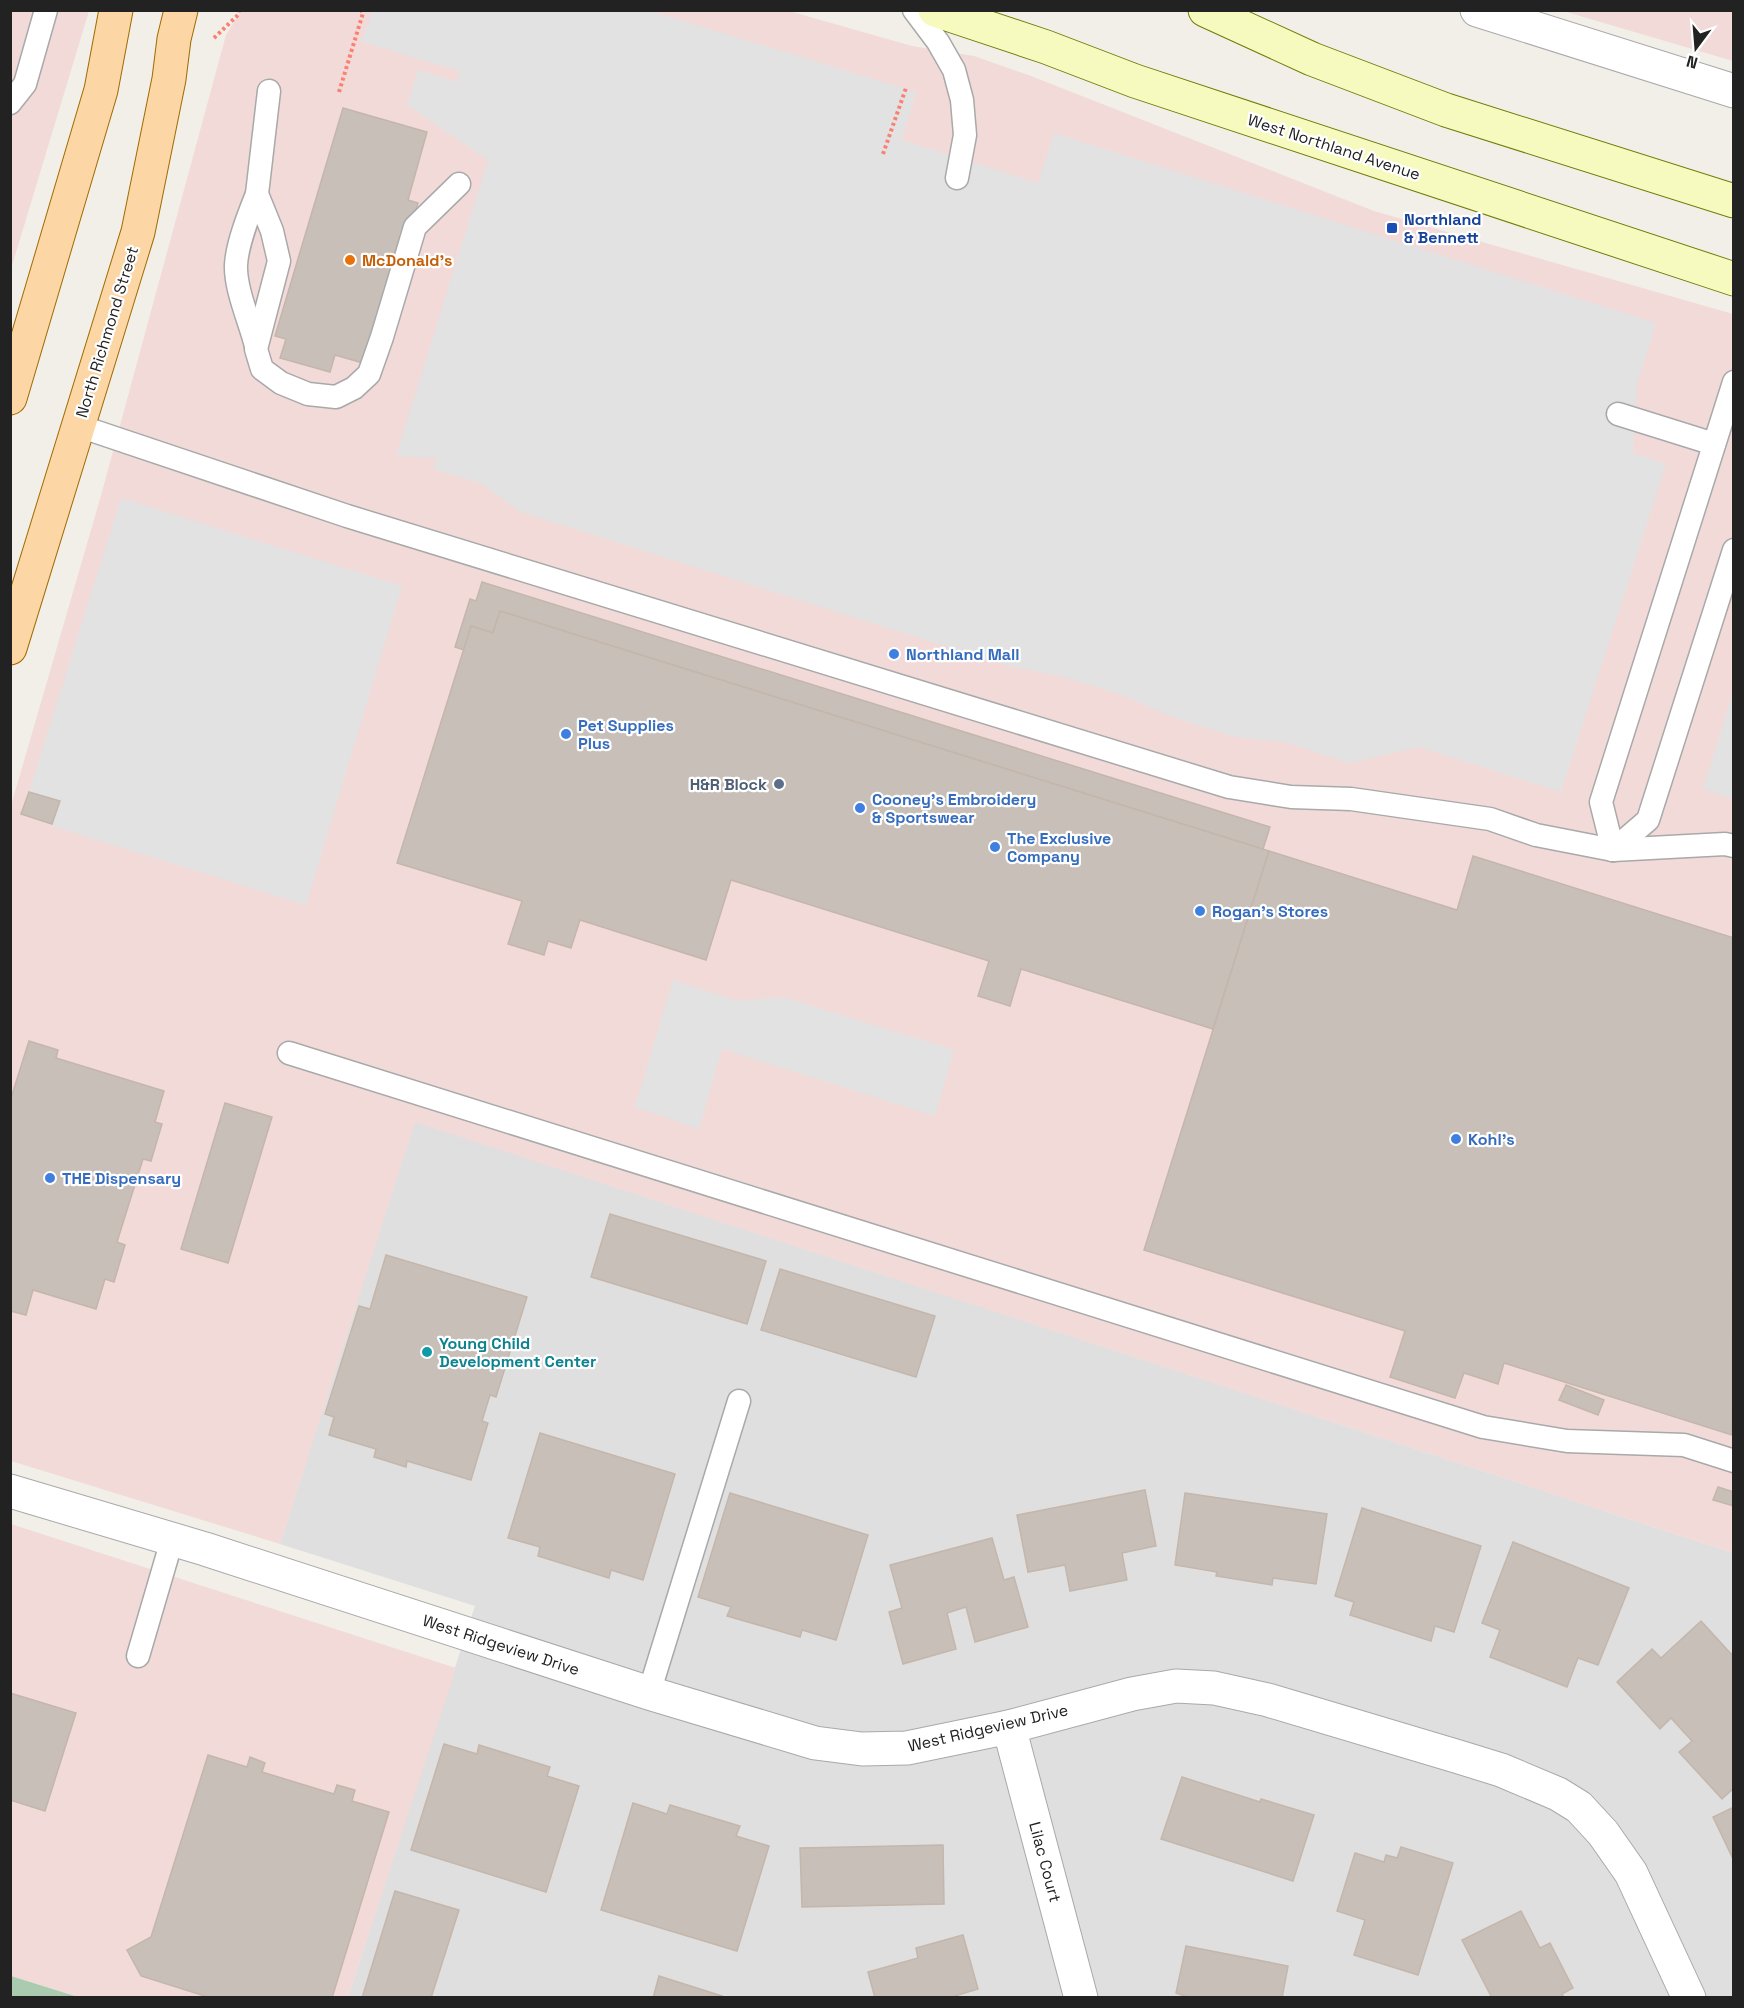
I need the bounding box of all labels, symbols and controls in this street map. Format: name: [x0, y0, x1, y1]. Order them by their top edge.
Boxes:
north arrow: [1666, 18, 1726, 78]
text: N: [1684, 50, 1700, 74]
street label: West Northland Avenue: [1245, 109, 1423, 185]
place label: Northland & Bennett: [1404, 209, 1482, 248]
marker: Northland & Bennett: [1385, 221, 1399, 235]
street label: North Richmond Street: [71, 244, 143, 420]
place label: McDonald's: [362, 250, 452, 271]
marker: McDonald's: [343, 253, 357, 267]
place label: Northland Mall: [906, 644, 1020, 665]
marker: Northland Mall: [887, 647, 901, 661]
place label: Pet Supplies Plus: [578, 715, 674, 754]
marker: Pet Supplies Plus: [559, 727, 573, 741]
place label: H&R Block: [690, 774, 767, 795]
marker: H&R Block: [772, 777, 786, 791]
place label: Cooney's Embroidery & Sportswear: [872, 789, 1036, 828]
marker: Cooney's Embroidery & Sportswear: [853, 801, 867, 815]
place label: The Exclusive Company: [1007, 828, 1111, 867]
marker: The Exclusive Company: [988, 840, 1002, 854]
place label: Rogan's Stores: [1212, 901, 1328, 922]
marker: Rogan's Stores: [1193, 904, 1207, 918]
place label: Kohl's: [1468, 1129, 1515, 1150]
marker: Kohl's: [1449, 1132, 1463, 1146]
place label: THE Dispensary: [62, 1168, 181, 1189]
marker: THE Dispensary: [43, 1171, 57, 1185]
place label: Young Child Development Center: [439, 1333, 596, 1372]
marker: Young Child Development Center: [420, 1345, 434, 1359]
street label: West Ridgeview Drive: [420, 1610, 582, 1680]
street label: West Ridgeview Drive: [906, 1699, 1070, 1757]
street label: Lilac Court: [1024, 1819, 1066, 1905]

